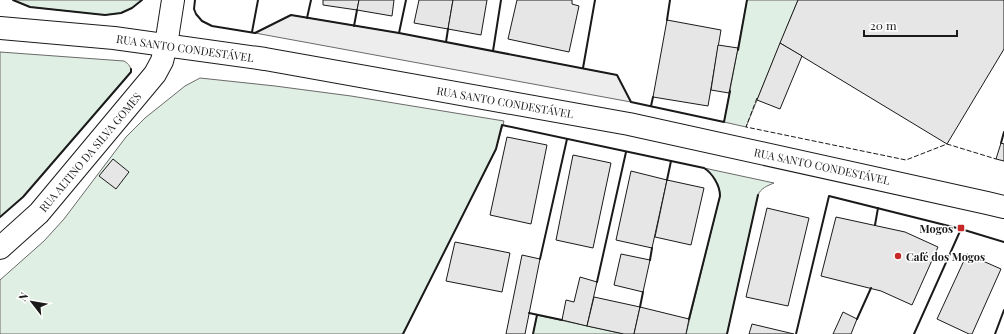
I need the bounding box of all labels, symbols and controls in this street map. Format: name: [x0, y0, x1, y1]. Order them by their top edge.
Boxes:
scale bar: [864, 12, 957, 38]
text: 20 m: [870, 17, 897, 33]
street label: RUA SANTO CONDESTÁVEL: [115, 31, 255, 65]
street label: RUA SANTO CONDESTÁVEL: [435, 83, 575, 122]
street label: RUA ALTINO DA SILVA GOMES: [36, 89, 145, 215]
street label: RUA SANTO CONDESTÁVEL: [753, 144, 892, 188]
place label: Mogos: [920, 221, 953, 236]
marker: Mogos: [956, 223, 966, 233]
place label: Café dos Mogos: [906, 249, 985, 264]
marker: Café dos Mogos: [893, 251, 903, 261]
north arrow: [12, 282, 52, 322]
text: N: [15, 289, 32, 304]

